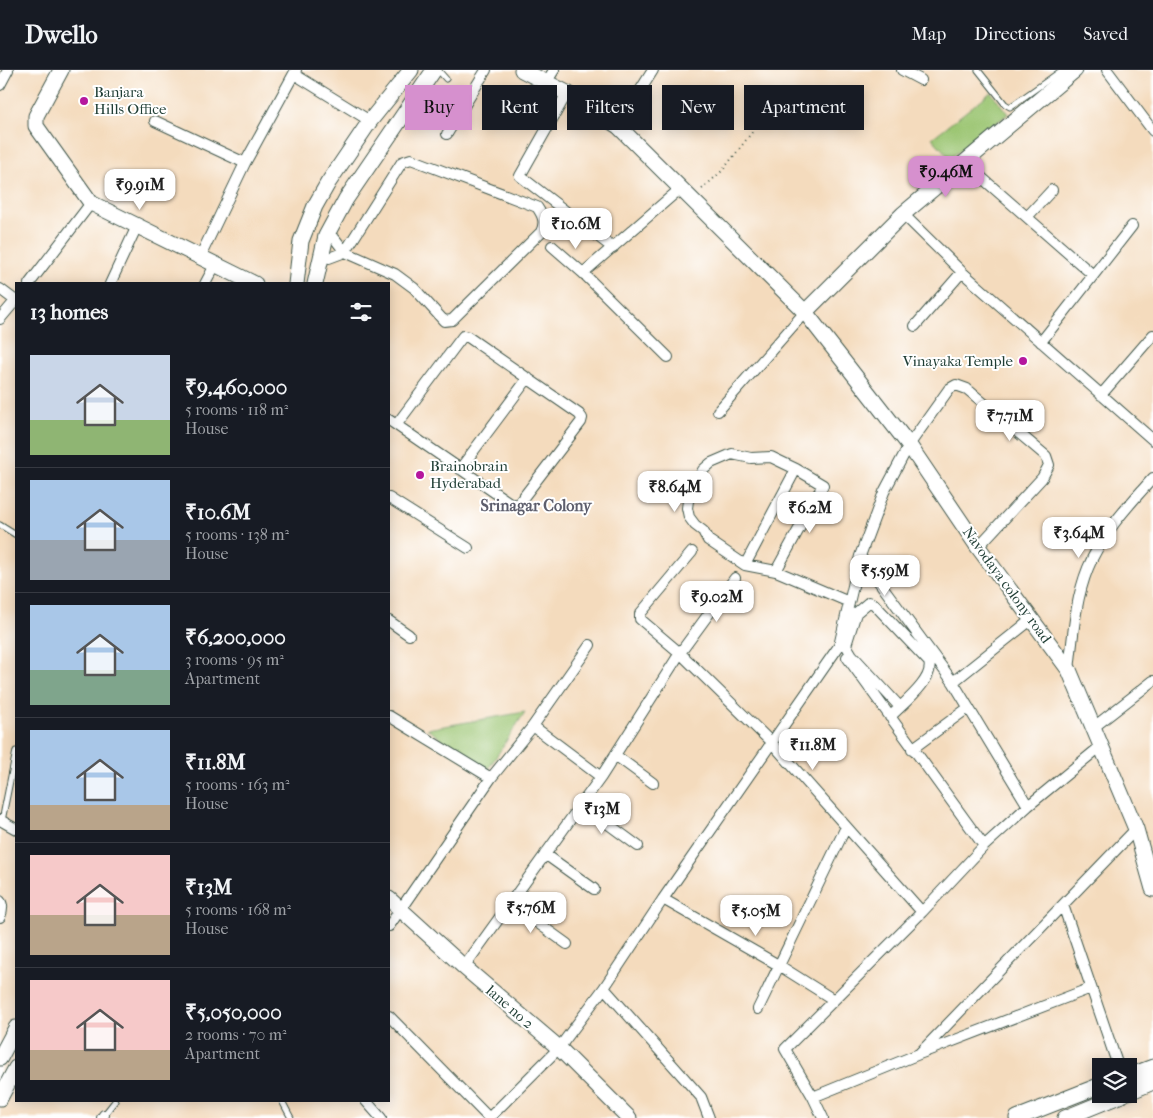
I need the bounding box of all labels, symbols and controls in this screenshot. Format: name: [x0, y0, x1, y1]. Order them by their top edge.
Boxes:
text: Dwello: [25, 21, 98, 49]
text: Map: [912, 24, 946, 45]
text: Directions: [974, 24, 1055, 45]
text: Saved: [1083, 24, 1128, 45]
place label: Banjara Hills Office: [94, 83, 167, 118]
chip: Buy: [405, 85, 472, 130]
chip: Rent: [482, 85, 557, 130]
chip: Filters: [567, 85, 652, 130]
chip: New: [662, 85, 734, 130]
chip: Apartment: [744, 85, 864, 130]
marker: Banjara Hills Office: [78, 95, 90, 107]
pin: ₹9.46M: [905, 156, 987, 198]
text: ₹9.46M: [919, 162, 973, 181]
pin: ₹9.91M: [99, 168, 181, 211]
text: ₹9.91M: [115, 175, 165, 194]
pin: ₹10.6M: [535, 208, 617, 250]
text: ₹10.6M: [551, 214, 601, 233]
icon: filters: [347, 298, 375, 326]
text: 13 homes: [30, 300, 108, 324]
place label: Vinayaka Temple: [902, 352, 1014, 370]
marker: Vinayaka Temple: [1017, 355, 1029, 367]
icon: home: [70, 375, 130, 435]
text: ₹9,460,000: [185, 375, 287, 399]
text: 5 rooms · 118 m²: [185, 400, 288, 419]
pin: ₹7.71M: [969, 400, 1051, 442]
text: ₹7.71M: [987, 406, 1033, 425]
text: House: [185, 419, 228, 438]
place label: Brainobrain Hyderabad: [430, 457, 508, 492]
marker: Brainobrain Hyderabad: [414, 469, 426, 481]
pin: ₹8.64M: [634, 470, 716, 513]
text: ₹8.64M: [649, 477, 701, 496]
pin: ₹6.2M: [775, 492, 845, 534]
district label: Srinagar Colony: [480, 496, 593, 516]
text: ₹6.2M: [788, 498, 832, 517]
icon: home: [70, 500, 130, 560]
text: ₹10.6M: [185, 500, 251, 524]
pin: ₹3.64M: [1038, 516, 1120, 559]
street label: Navodaya colony road: [959, 523, 1056, 647]
text: ₹3.64M: [1053, 523, 1105, 542]
text: 5 rooms · 138 m²: [185, 525, 289, 544]
text: House: [185, 544, 228, 563]
pin: ₹5.59M: [844, 554, 926, 597]
text: ₹5.59M: [861, 561, 909, 580]
pin: ₹9.02M: [676, 580, 758, 623]
text: ₹9.02M: [691, 587, 743, 606]
icon: home: [70, 625, 130, 685]
text: ₹6,200,000: [185, 625, 286, 649]
text: 3 rooms · 95 m²: [185, 650, 284, 669]
text: Apartment: [185, 669, 260, 688]
pin: ₹11.8M: [772, 728, 854, 771]
text: ₹11.8M: [790, 735, 836, 754]
icon: home: [70, 750, 130, 810]
text: ₹11.8M: [185, 750, 246, 774]
text: 5 rooms · 163 m²: [185, 775, 290, 794]
pin: ₹13M: [572, 792, 632, 835]
text: House: [185, 794, 228, 813]
text: ₹13M: [584, 799, 620, 818]
icon: home: [70, 875, 130, 935]
text: ₹13M: [185, 875, 232, 899]
pin: ₹5.76M: [490, 892, 572, 934]
pin: ₹5.05M: [715, 894, 797, 937]
text: ₹5.76M: [506, 898, 556, 917]
text: 5 rooms · 168 m²: [185, 900, 291, 919]
text: ₹5.05M: [731, 901, 781, 920]
text: House: [185, 919, 228, 938]
street label: lane no 2: [482, 981, 538, 1033]
icon: home: [70, 1000, 130, 1060]
text: ₹5,050,000: [185, 1000, 282, 1024]
text: 2 rooms · 70 m²: [185, 1025, 287, 1044]
text: Apartment: [185, 1044, 260, 1063]
map controls: [1092, 1058, 1137, 1103]
button: layers: [1092, 1058, 1137, 1103]

